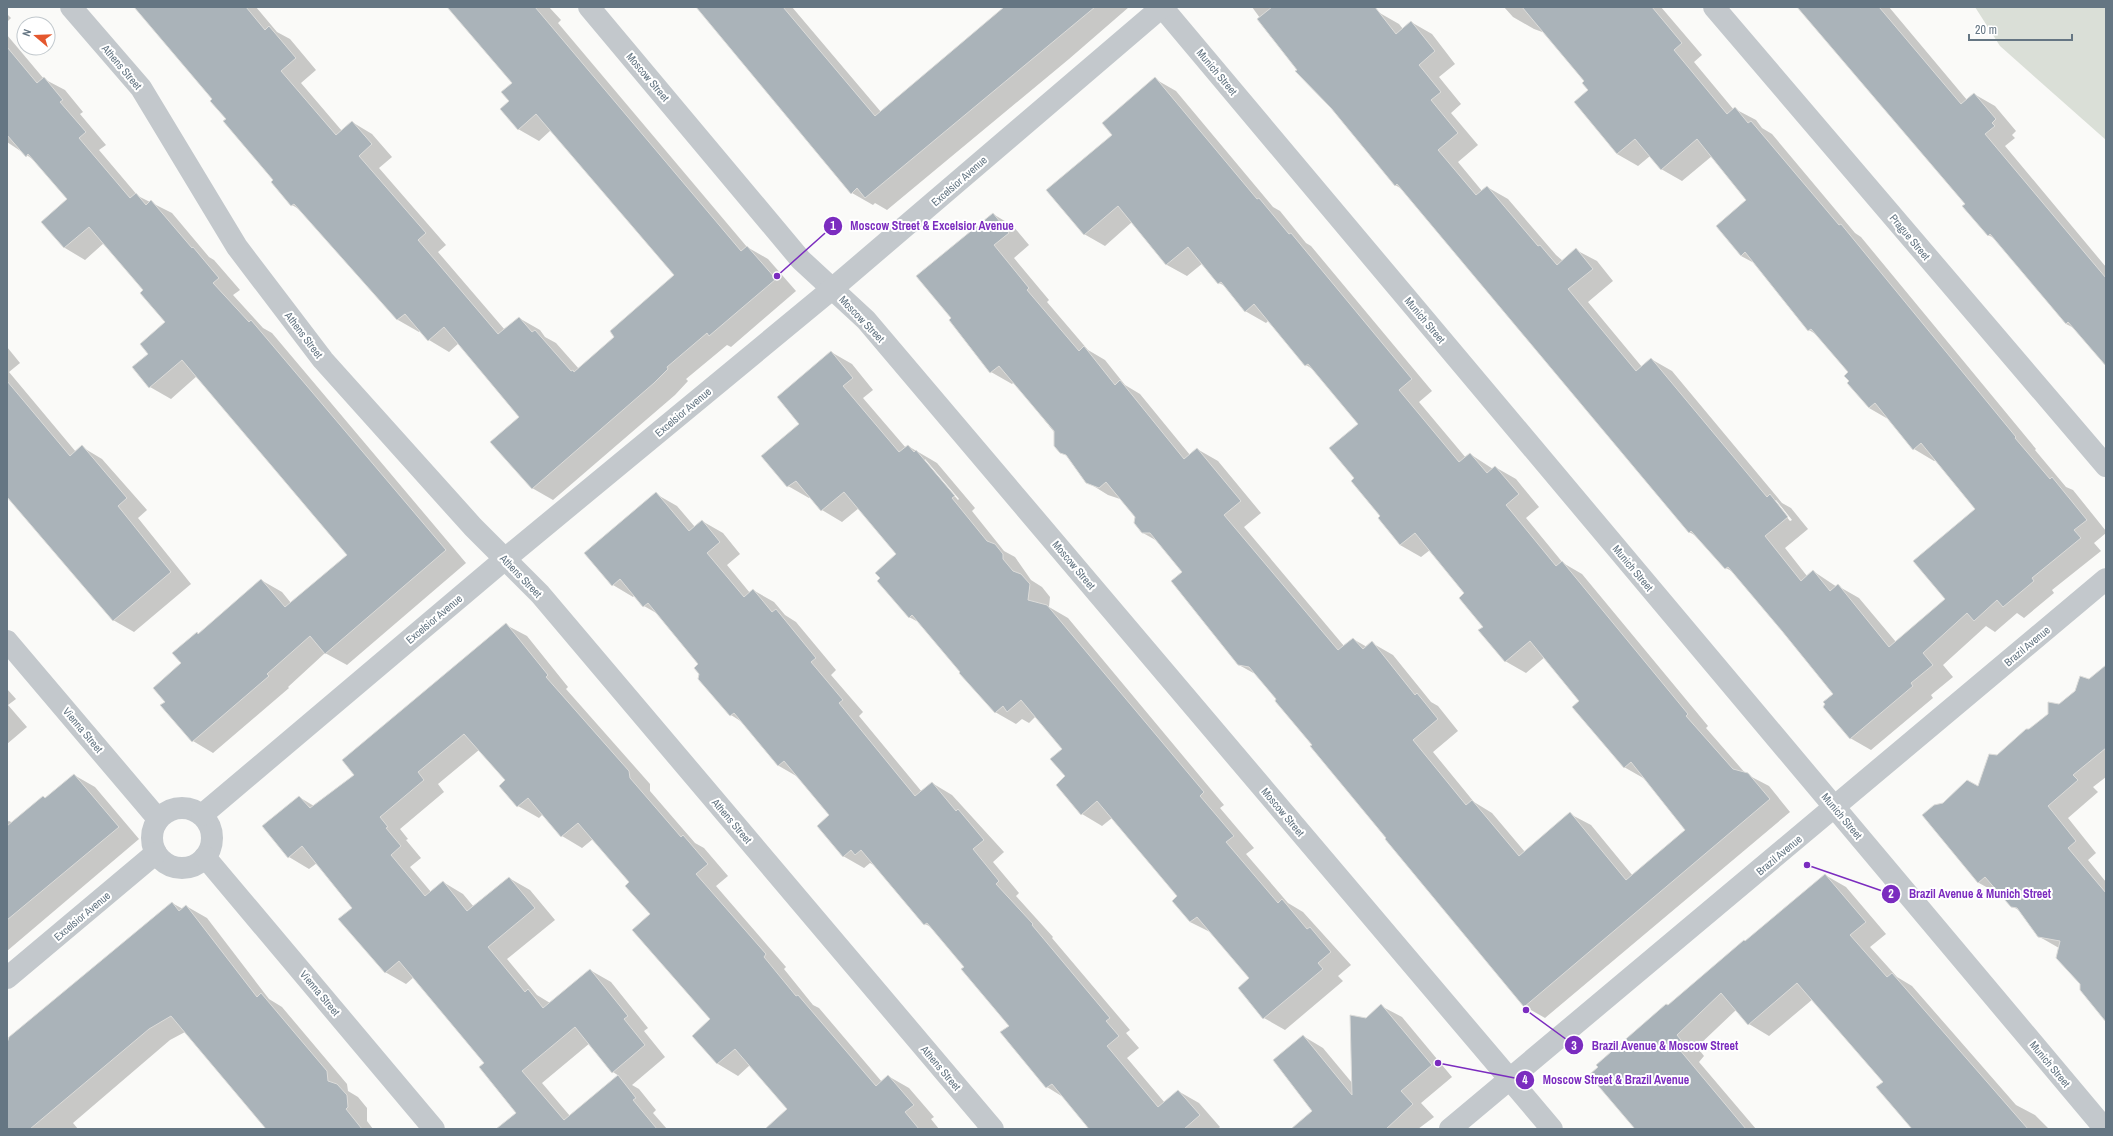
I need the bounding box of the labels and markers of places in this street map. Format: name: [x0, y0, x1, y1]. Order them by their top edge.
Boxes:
callout: Moscow Street & Excelsior Avenue: [823, 214, 1022, 238]
callout: Brazil Avenue & Munich Street: [1881, 882, 2059, 906]
callout: Brazil Avenue & Moscow Street: [1564, 1033, 1746, 1057]
callout: Moscow Street & Brazil Avenue: [1515, 1068, 1697, 1092]

